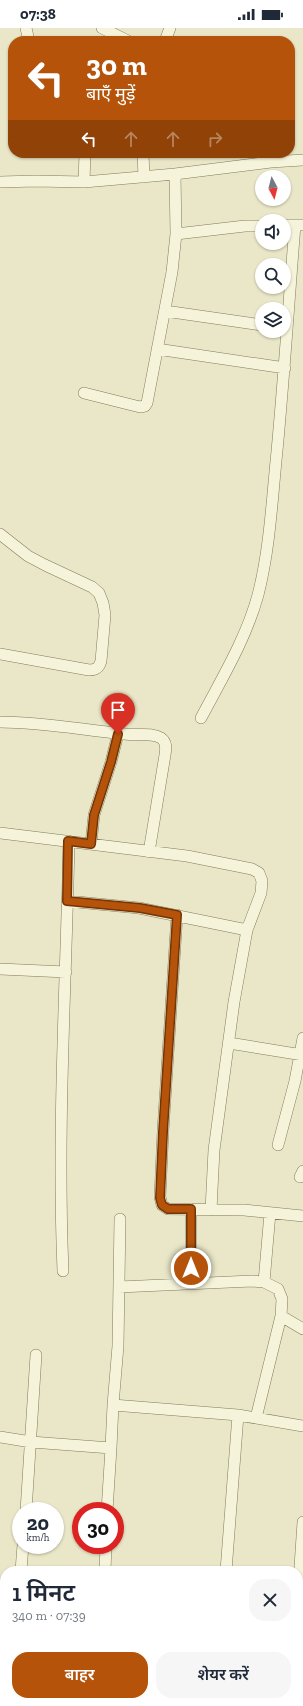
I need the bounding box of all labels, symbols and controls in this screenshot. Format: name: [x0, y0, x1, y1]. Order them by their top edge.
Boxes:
text: 07:38: [20, 5, 56, 23]
text: 30 m: [86, 49, 147, 82]
icon: left: [20, 52, 72, 104]
text: बाएँ मुड़ें: [86, 83, 135, 105]
icon: left: [78, 128, 100, 150]
icon: ahead: [120, 128, 142, 150]
icon: ahead: [162, 128, 184, 150]
icon: right: [204, 128, 226, 150]
north arrow: [255, 170, 291, 206]
map controls: [255, 170, 291, 338]
button: sound: [255, 214, 291, 250]
button: search: [255, 258, 291, 294]
button: layers: [255, 302, 291, 338]
pin: [101, 693, 135, 734]
icon: arrive: [107, 699, 129, 721]
position arrow: [170, 1247, 212, 1289]
speed limit sign: 30: [72, 1502, 124, 1554]
text: 20: [27, 1511, 49, 1535]
text: km/h: [27, 1532, 49, 1544]
text: 1 मिनट: [12, 1578, 75, 1607]
button: close: [249, 1579, 291, 1621]
text: 340 m · 07:39: [12, 1608, 86, 1623]
button: बाहर: [12, 1652, 148, 1698]
button: शेयर करें: [156, 1652, 291, 1698]

